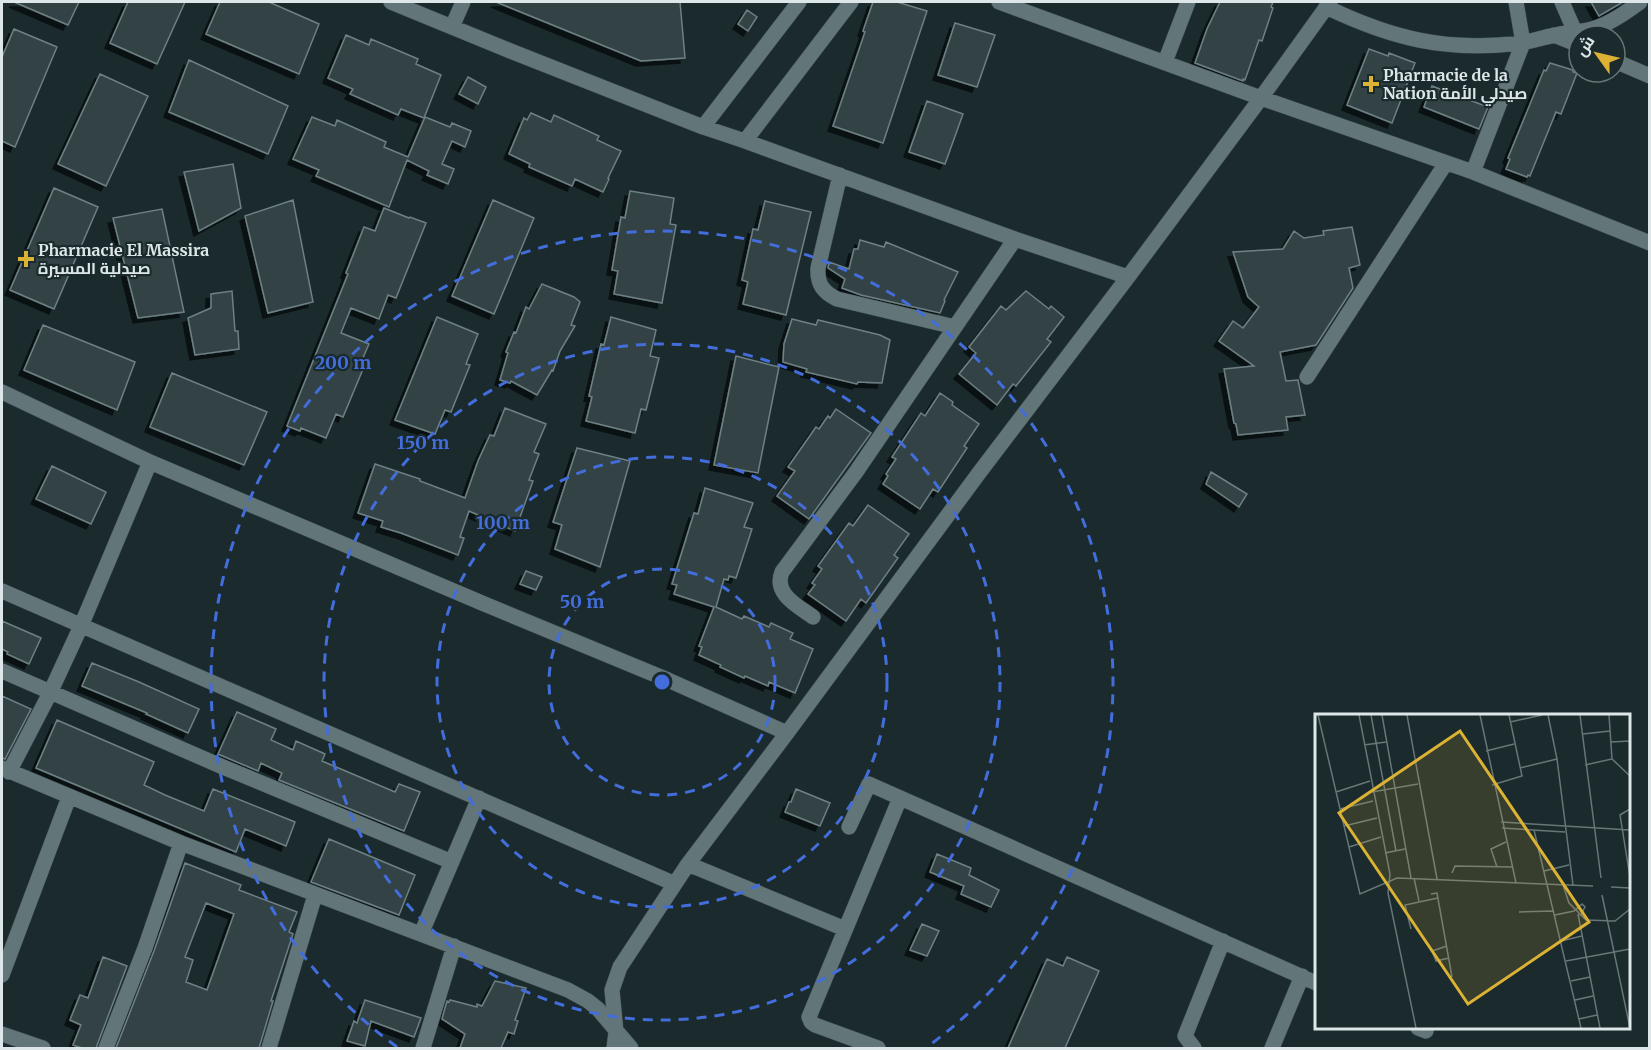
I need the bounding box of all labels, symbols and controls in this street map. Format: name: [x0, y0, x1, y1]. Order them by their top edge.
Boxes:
north arrow: [1567, 24, 1627, 84]
text: ش: [1571, 32, 1599, 60]
place label: Pharmacie de la Nation صيدلي الأمة: [1383, 65, 1527, 106]
marker: Pharmacie de la Nation صيدلي الأمة: [1364, 77, 1378, 91]
place label: Pharmacie El Massira صيدلية المسيرة: [38, 240, 209, 278]
marker: Pharmacie El Massira صيدلية المسيرة: [19, 252, 33, 266]
text: 200 m: [315, 351, 371, 374]
text: 150 m: [397, 431, 449, 454]
text: 100 m: [476, 511, 530, 534]
text: 50 m: [560, 590, 604, 613]
centre of rings: [652, 672, 672, 692]
inset map: [1315, 714, 1630, 1029]

